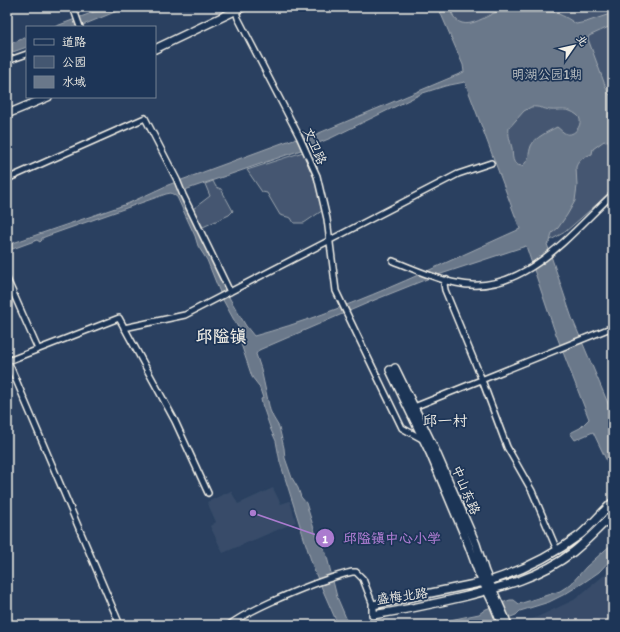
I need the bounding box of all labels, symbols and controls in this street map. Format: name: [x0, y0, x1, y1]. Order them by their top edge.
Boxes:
legend: [26, 26, 156, 98]
north arrow: [554, 26, 594, 66]
text: 北: [573, 32, 590, 49]
text: 道路: [62, 35, 86, 49]
text: 公园: [62, 55, 86, 69]
park label: 明湖公园1期: [511, 67, 583, 82]
text: 水域: [62, 75, 86, 89]
street label: 文卫路: [300, 125, 330, 167]
district label: 邱隘镇: [196, 326, 247, 346]
district label: 邱一村: [422, 412, 468, 430]
street label: 中山东路: [449, 463, 483, 517]
callout: 邱隘镇中心小学: [315, 525, 449, 551]
text: 邱隘镇中心小学: [343, 530, 441, 547]
text: 1: [322, 532, 328, 546]
street label: 盛梅北路: [375, 585, 429, 607]

